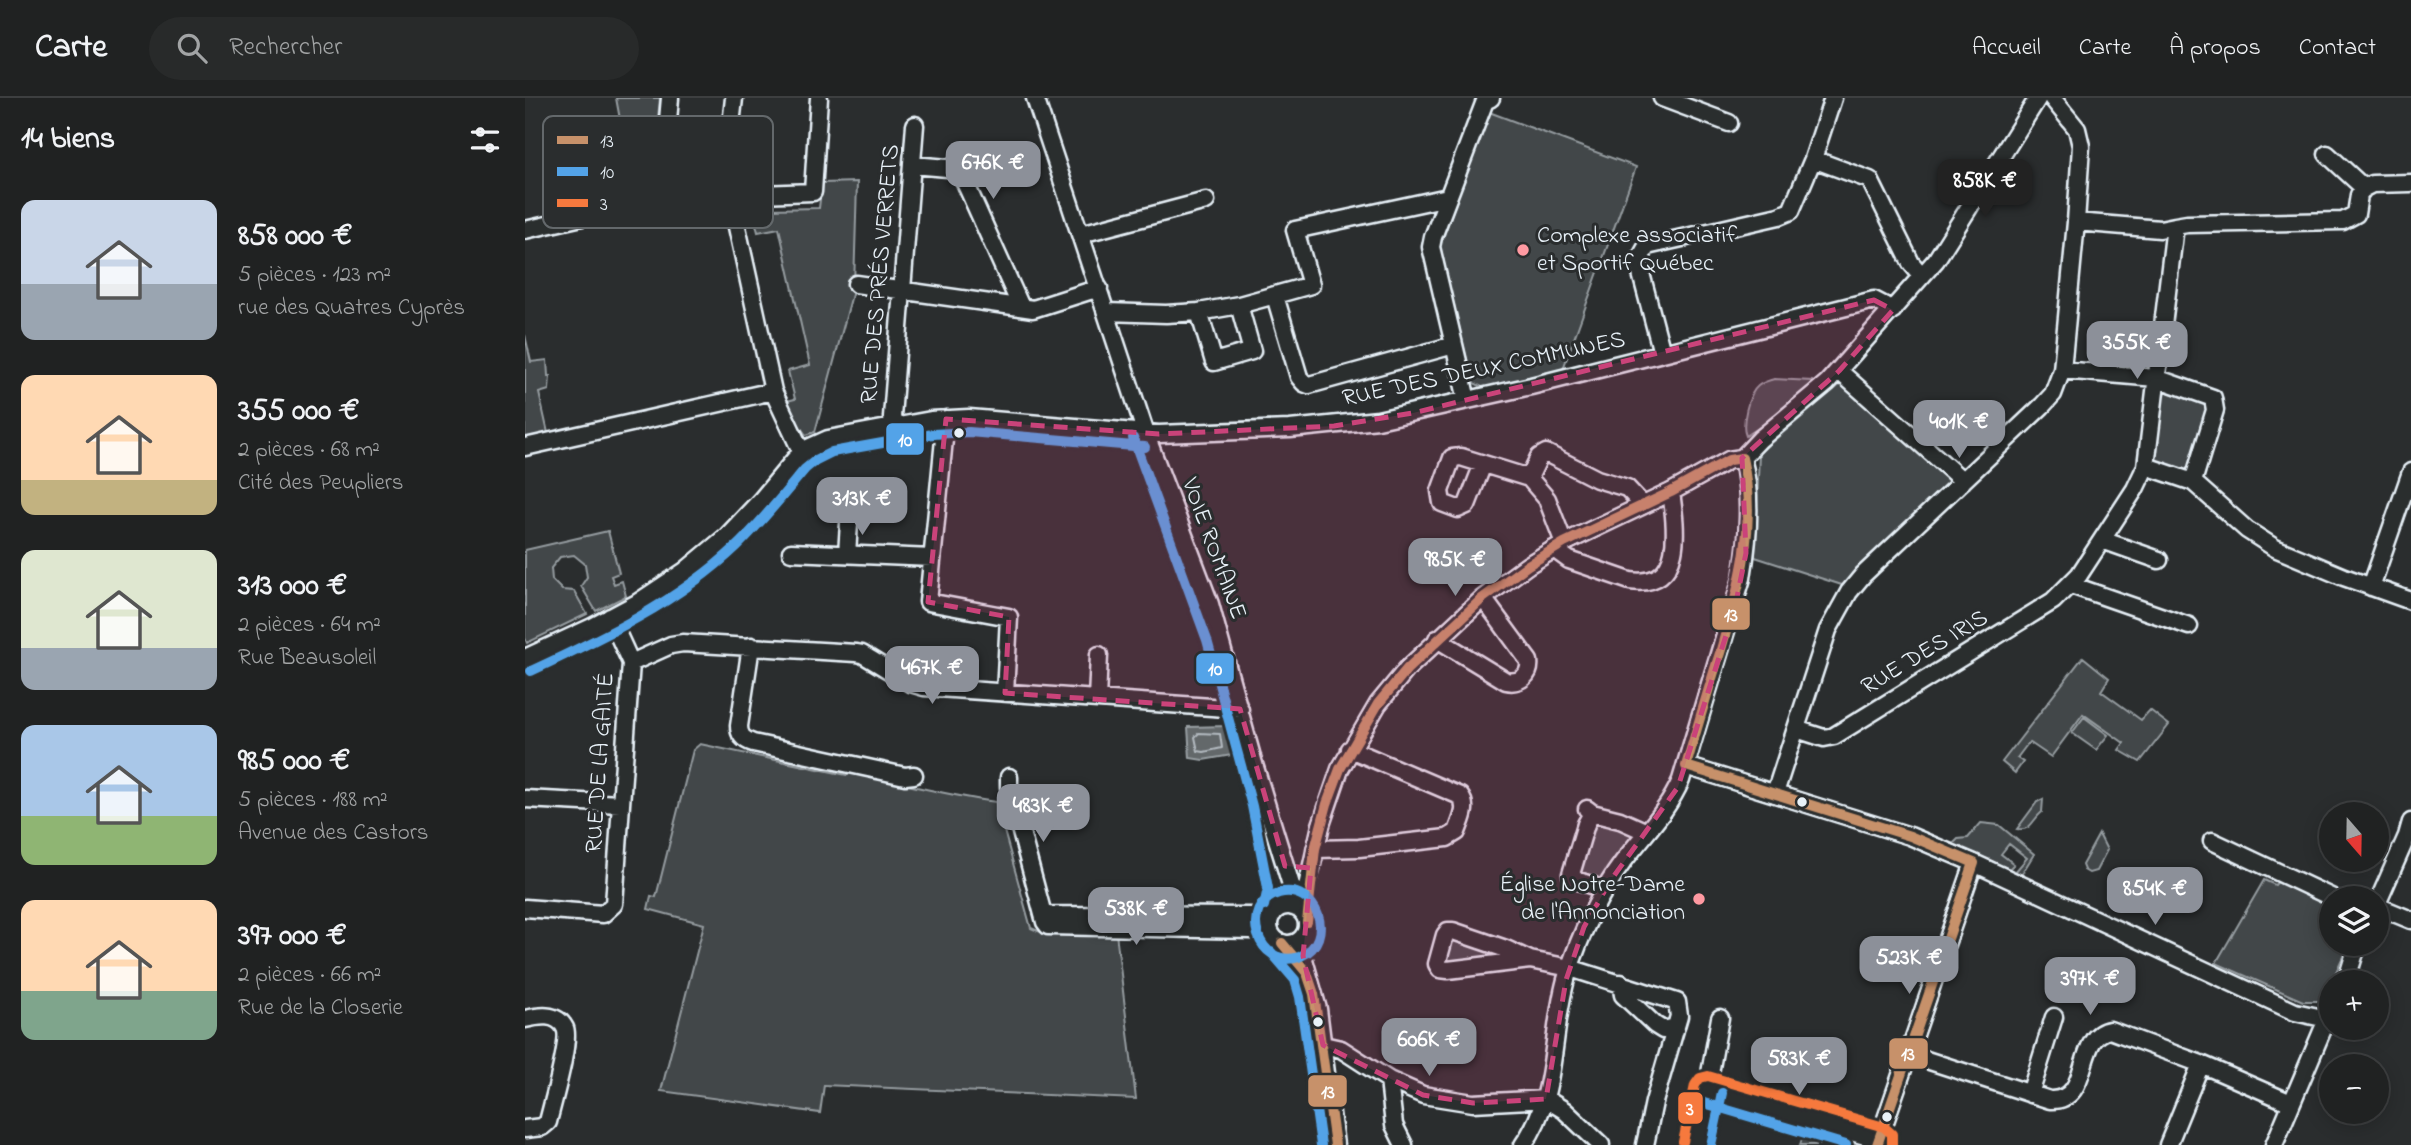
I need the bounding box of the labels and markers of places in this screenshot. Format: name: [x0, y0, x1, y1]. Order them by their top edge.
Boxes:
pin: 676K €: [936, 141, 1050, 201]
pin: 858K €: [1928, 159, 2042, 219]
place label: Complexe associatif et Sportif Québec: [1537, 219, 1738, 282]
marker: Complexe associatif et Sportif Québec: [1515, 242, 1531, 258]
pin: 355K €: [2080, 322, 2194, 381]
pin: 401K €: [1902, 400, 2016, 460]
unlabelled marker: [952, 426, 966, 440]
pin: 313K €: [805, 478, 919, 537]
pin: 985K €: [1398, 538, 1512, 598]
pin: 467K €: [875, 646, 989, 706]
pin: 483K €: [986, 784, 1100, 844]
unlabelled marker: [1795, 795, 1809, 809]
place label: Église Notre-Dame de l'Annonciation: [1499, 868, 1685, 931]
pin: 854K €: [2098, 868, 2212, 927]
pin: 538K €: [1079, 888, 1193, 947]
marker: Église Notre-Dame de l'Annonciation: [1691, 891, 1707, 907]
pin: 523K €: [1852, 936, 1966, 996]
pin: 397K €: [2033, 958, 2147, 1017]
unlabelled marker: [1311, 1015, 1325, 1029]
pin: 606K €: [1372, 1018, 1486, 1078]
pin: 583K €: [1742, 1038, 1856, 1097]
unlabelled marker: [1880, 1110, 1894, 1124]

